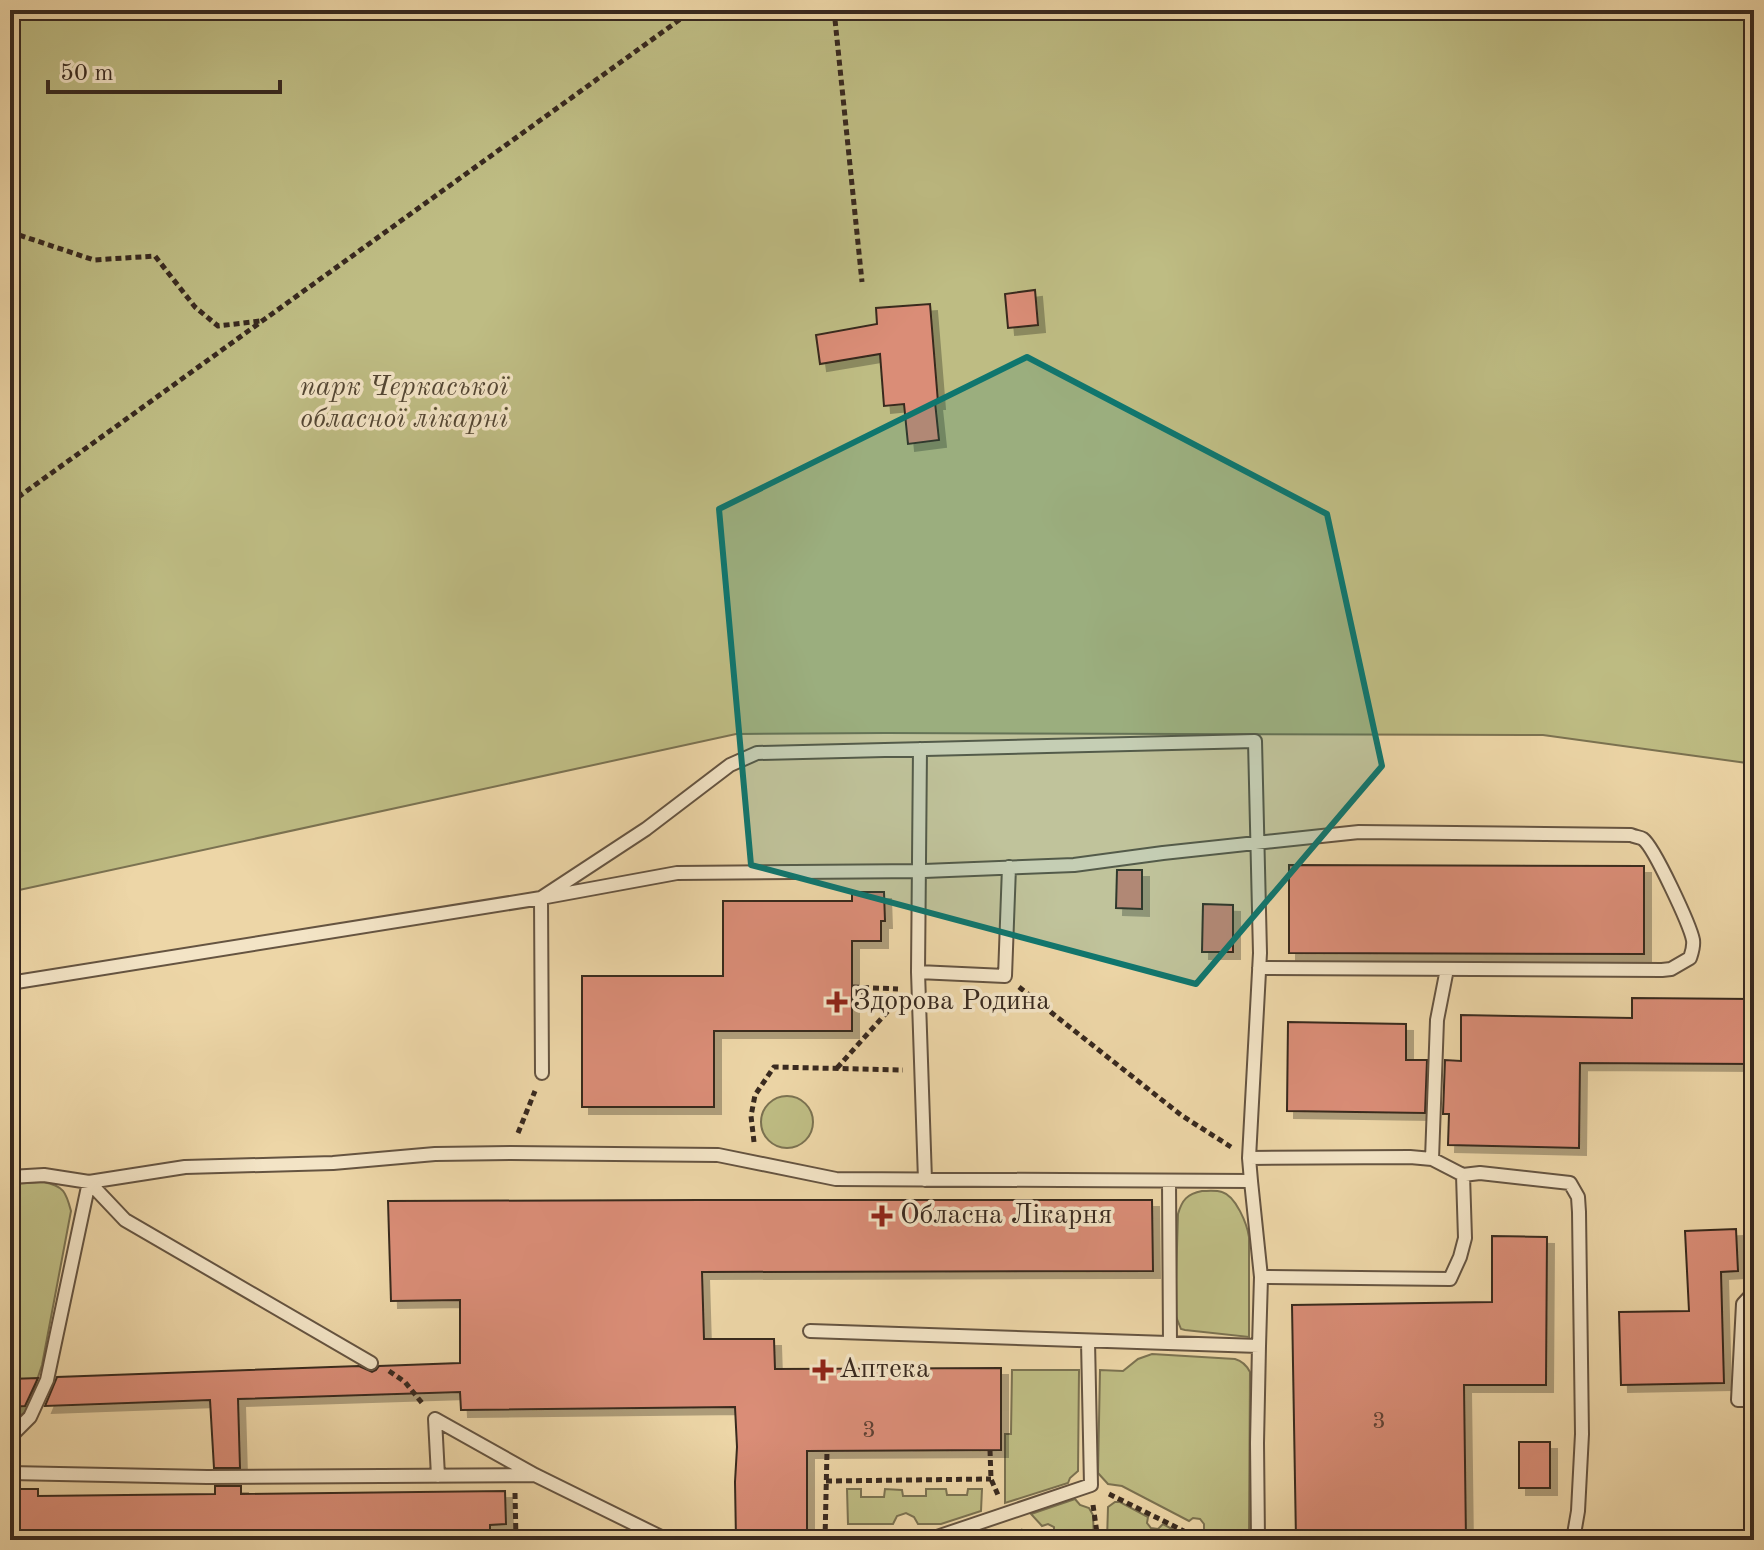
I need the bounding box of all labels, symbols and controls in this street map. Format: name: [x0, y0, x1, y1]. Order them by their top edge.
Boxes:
scale bar: [48, 44, 280, 94]
text: 50 m: [60, 62, 114, 86]
park label: парк Черкаської обласної лікарні: [300, 374, 510, 434]
place label: Здорова Родина: [853, 988, 1050, 1016]
marker: Здорова Родина: [828, 993, 846, 1011]
place label: Обласна Лікарня: [900, 1202, 1112, 1230]
marker: Обласна Лікарня: [871, 1205, 893, 1227]
place label: Аптека: [839, 1356, 930, 1384]
marker: Аптека: [814, 1361, 832, 1379]
house number: 3: [1372, 1410, 1386, 1434]
house number: 3: [862, 1419, 876, 1443]

